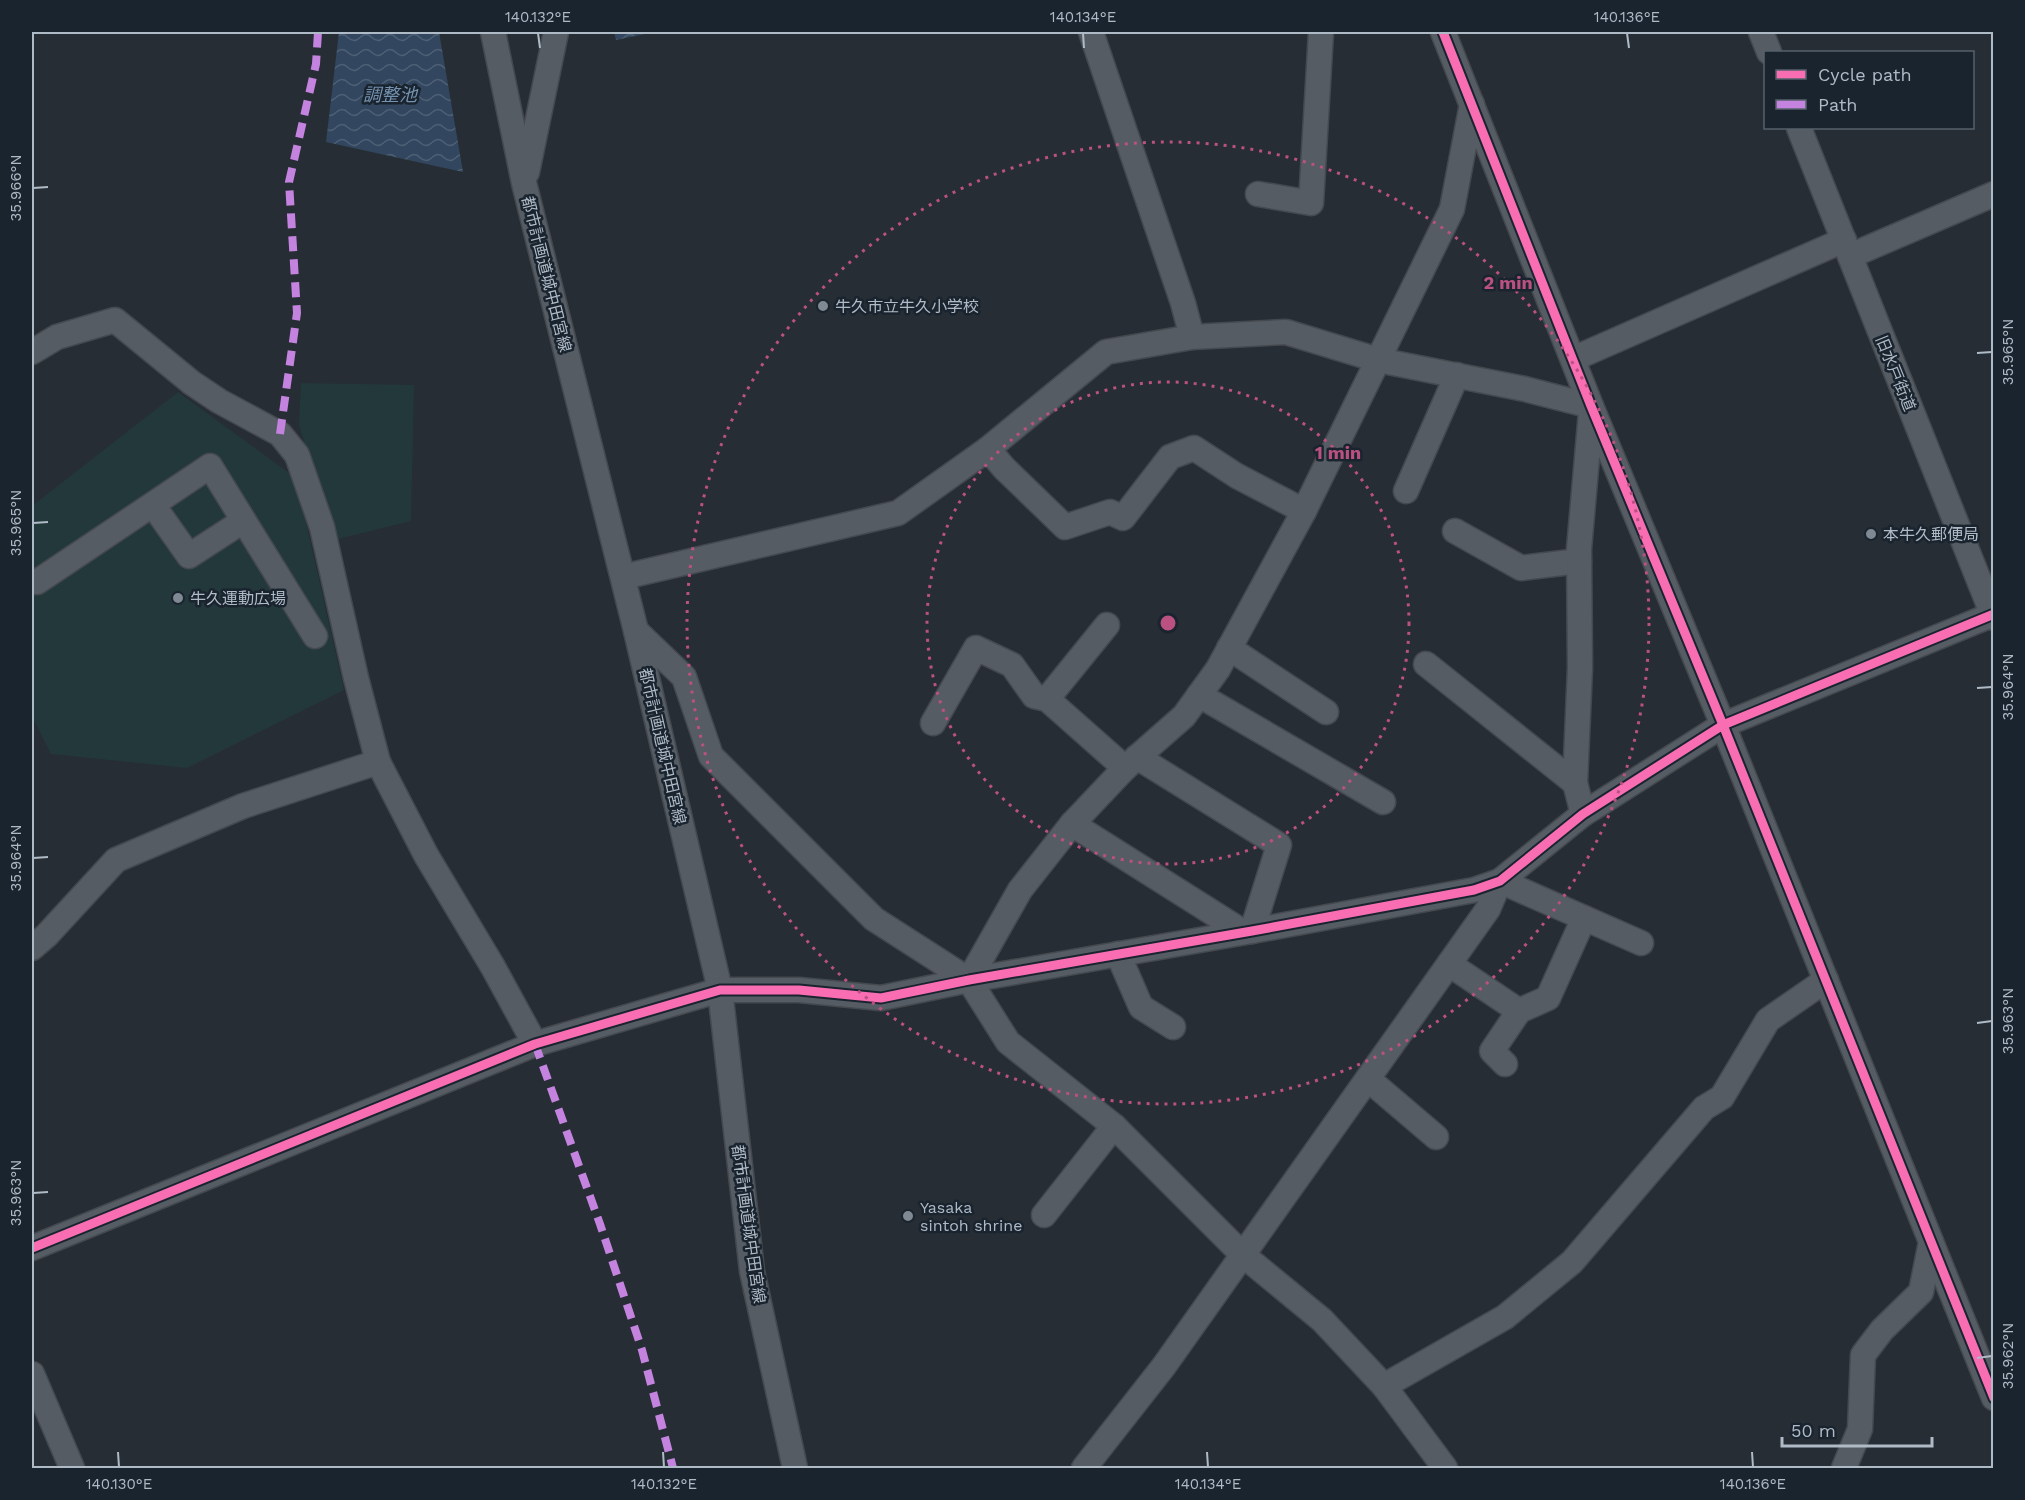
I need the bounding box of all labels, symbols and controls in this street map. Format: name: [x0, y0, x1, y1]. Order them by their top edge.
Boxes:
text: 140.132°E: [505, 8, 571, 26]
text: 140.134°E: [1050, 8, 1116, 26]
text: 140.136°E: [1594, 8, 1660, 26]
legend: [1764, 51, 1974, 129]
text: Cycle path: [1818, 64, 1912, 85]
water label: 調整池: [363, 84, 419, 105]
text: Path: [1818, 94, 1858, 115]
text: 35.966°N: [7, 155, 25, 221]
street label: 都市計画道城中田宮線: [518, 194, 575, 354]
text: 2 min: [1483, 272, 1533, 293]
place label: 牛久市立牛久小学校: [835, 297, 979, 316]
marker: 牛久市立牛久小学校: [816, 299, 830, 313]
text: 35.965°N: [1999, 319, 2017, 385]
street label: 旧水戸街道: [1872, 333, 1919, 414]
text: 1 min: [1315, 442, 1361, 463]
text: 35.965°N: [7, 490, 25, 556]
place label: 本牛久郵便局: [1883, 525, 1979, 544]
marker: 本牛久郵便局: [1864, 527, 1878, 541]
place label: 牛久運動広場: [190, 589, 286, 608]
marker: 牛久運動広場: [171, 591, 185, 605]
centre of rings: [1158, 613, 1178, 633]
text: 35.964°N: [1999, 654, 2017, 720]
street label: 都市計画道城中田宮線: [635, 666, 690, 826]
text: 35.964°N: [7, 825, 25, 891]
text: 35.963°N: [1999, 988, 2017, 1054]
street label: 都市計画道城中田宮線: [728, 1144, 769, 1305]
text: 35.963°N: [7, 1160, 25, 1226]
place label: Yasaka sintoh shrine: [920, 1198, 1022, 1235]
marker: Yasaka sintoh shrine: [901, 1209, 915, 1223]
text: 35.962°N: [1999, 1323, 2017, 1389]
scale bar: [1782, 1410, 1932, 1448]
text: 50 m: [1791, 1420, 1836, 1441]
text: 140.130°E: [86, 1475, 152, 1493]
text: 140.132°E: [631, 1475, 697, 1493]
text: 140.134°E: [1175, 1475, 1241, 1493]
text: 140.136°E: [1720, 1475, 1786, 1493]

